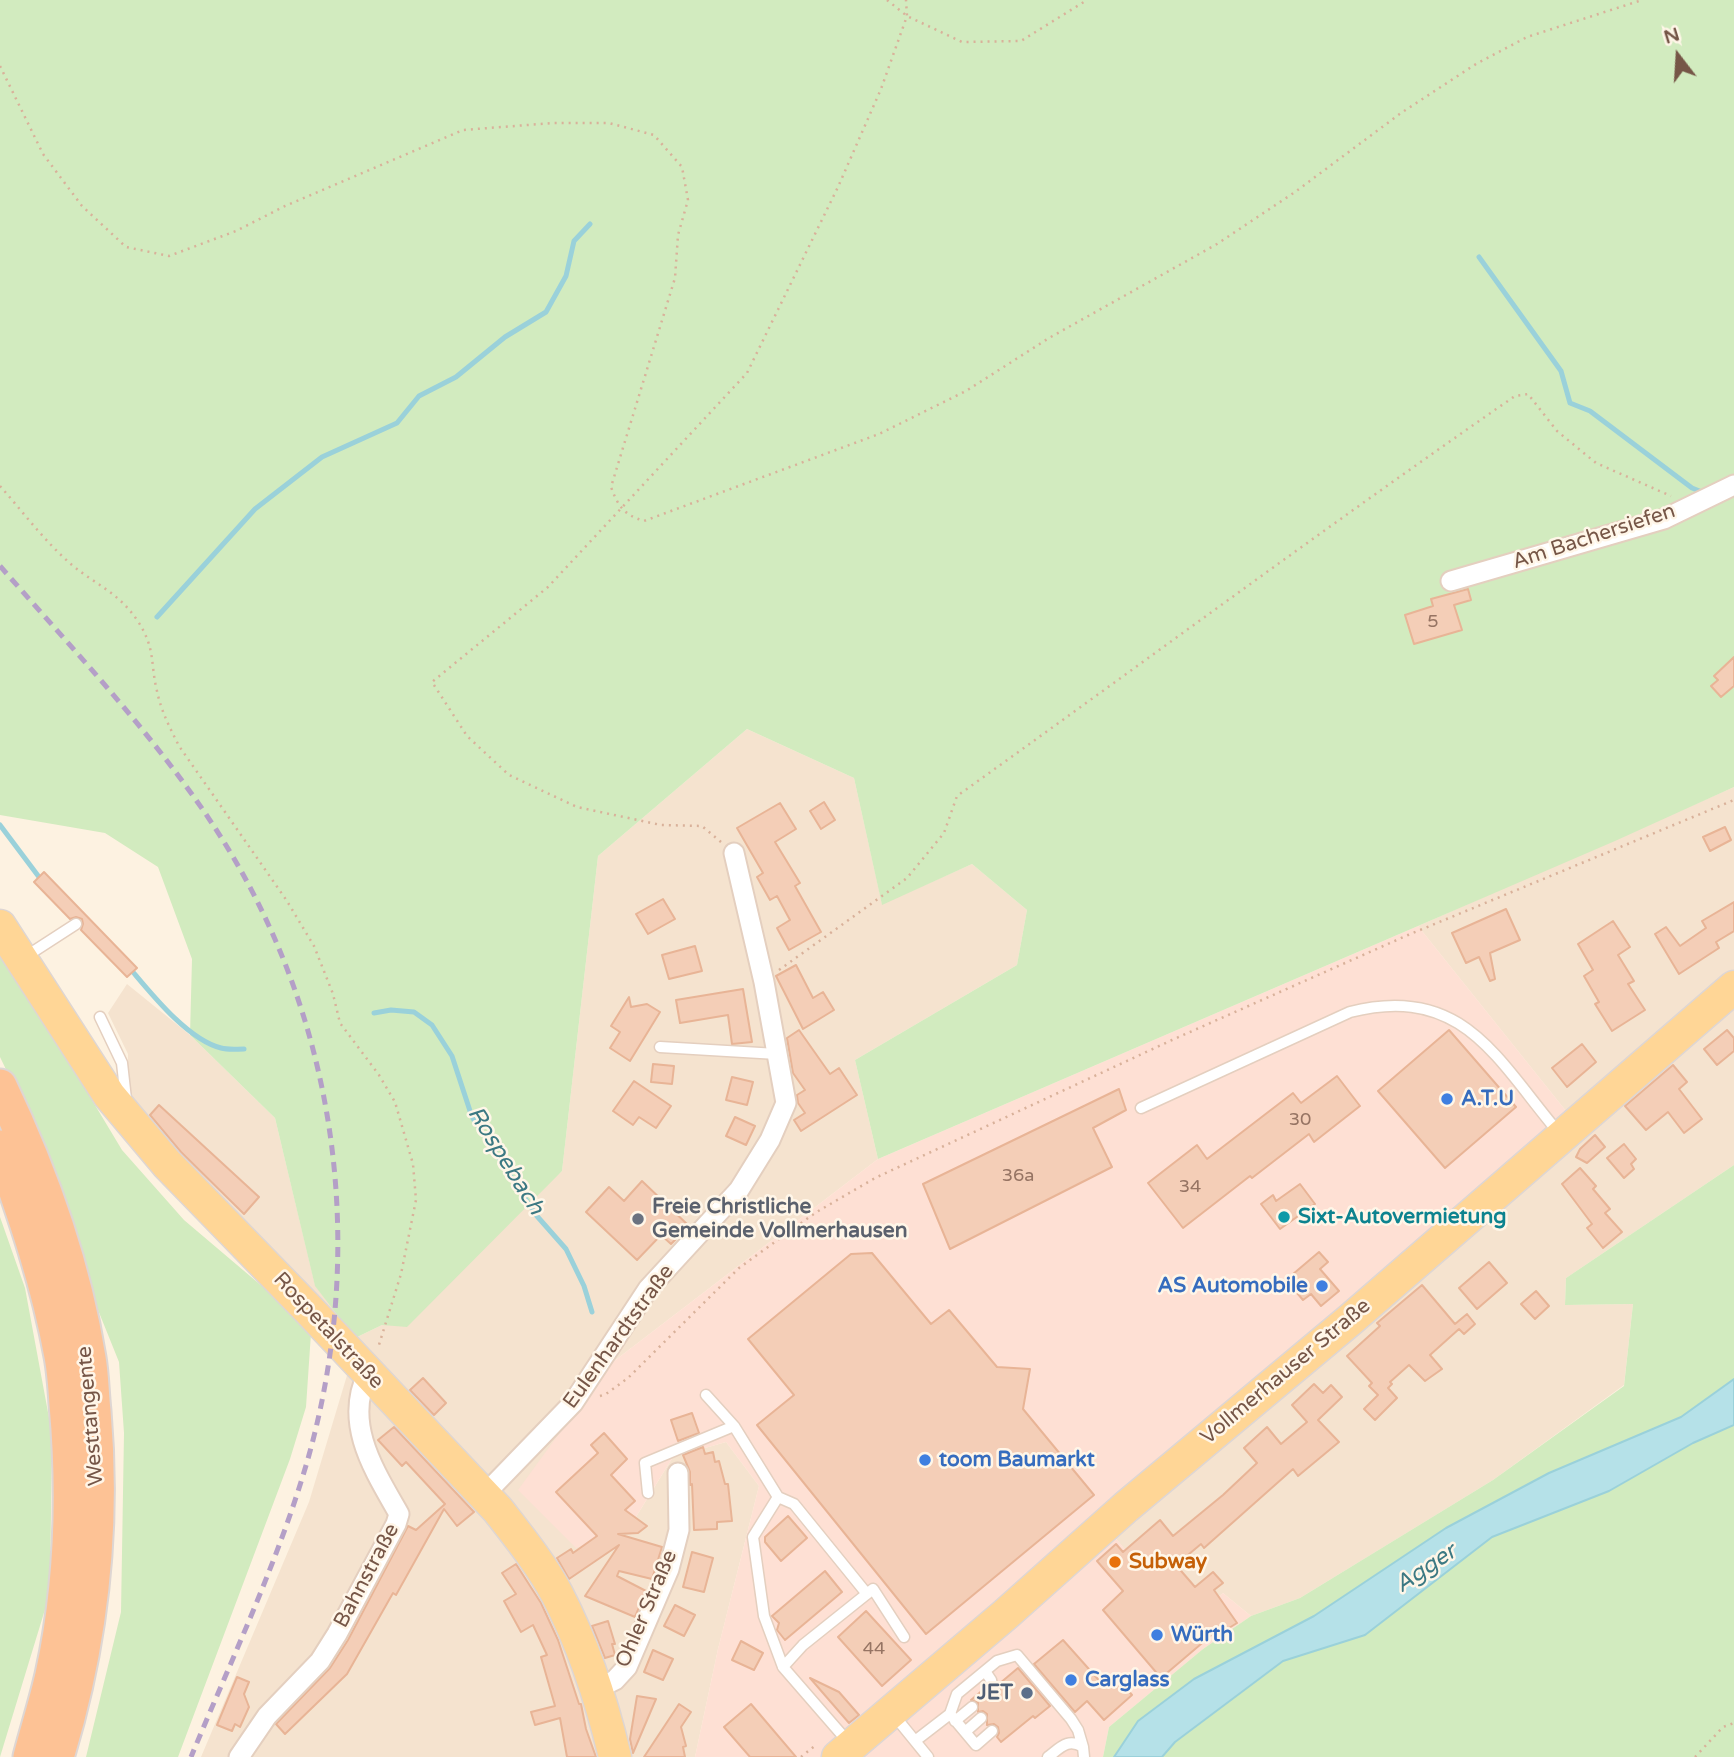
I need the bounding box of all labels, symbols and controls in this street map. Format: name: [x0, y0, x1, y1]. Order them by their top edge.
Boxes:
north arrow: [1643, 21, 1713, 91]
text: N: [1661, 23, 1682, 49]
street label: Am Bachersiefen: [1509, 499, 1679, 575]
house number: 5: [1427, 611, 1439, 633]
place label: A.T.U: [1461, 1086, 1514, 1112]
marker: A.T.U: [1439, 1091, 1455, 1107]
water label: Rospebach: [461, 1102, 549, 1220]
house number: 30: [1289, 1109, 1311, 1131]
house number: 36a: [1002, 1165, 1034, 1187]
house number: 34: [1179, 1176, 1201, 1198]
place label: Freie Christliche Gemeinde Vollmerhausen: [652, 1194, 907, 1244]
place label: Sixt-Autovermietung: [1298, 1204, 1506, 1230]
marker: Sixt-Autovermietung: [1276, 1209, 1292, 1225]
marker: Freie Christliche Gemeinde Vollmerhausen: [630, 1211, 646, 1227]
street label: Eulenhardtstraße: [558, 1260, 680, 1414]
street label: Rospetalstraße: [267, 1267, 389, 1395]
place label: AS Automobile: [1157, 1273, 1308, 1299]
marker: AS Automobile: [1314, 1278, 1330, 1294]
street label: Vollmerhauser Straße: [1196, 1294, 1376, 1450]
street label: Westtangente: [72, 1345, 110, 1487]
place label: toom Baumarkt: [939, 1447, 1095, 1473]
marker: toom Baumarkt: [917, 1452, 933, 1468]
street label: Bahnstraße: [329, 1520, 405, 1632]
water label: Agger: [1390, 1539, 1462, 1599]
street label: Ohler Straße: [611, 1546, 683, 1672]
place label: Subway: [1129, 1549, 1207, 1575]
marker: Subway: [1107, 1554, 1123, 1570]
place label: Würth: [1171, 1622, 1233, 1648]
marker: Würth: [1149, 1627, 1165, 1643]
house number: 44: [863, 1638, 885, 1660]
place label: Carglass: [1085, 1667, 1170, 1693]
marker: Carglass: [1063, 1672, 1079, 1688]
place label: JET: [977, 1680, 1013, 1706]
marker: JET: [1019, 1685, 1035, 1701]

